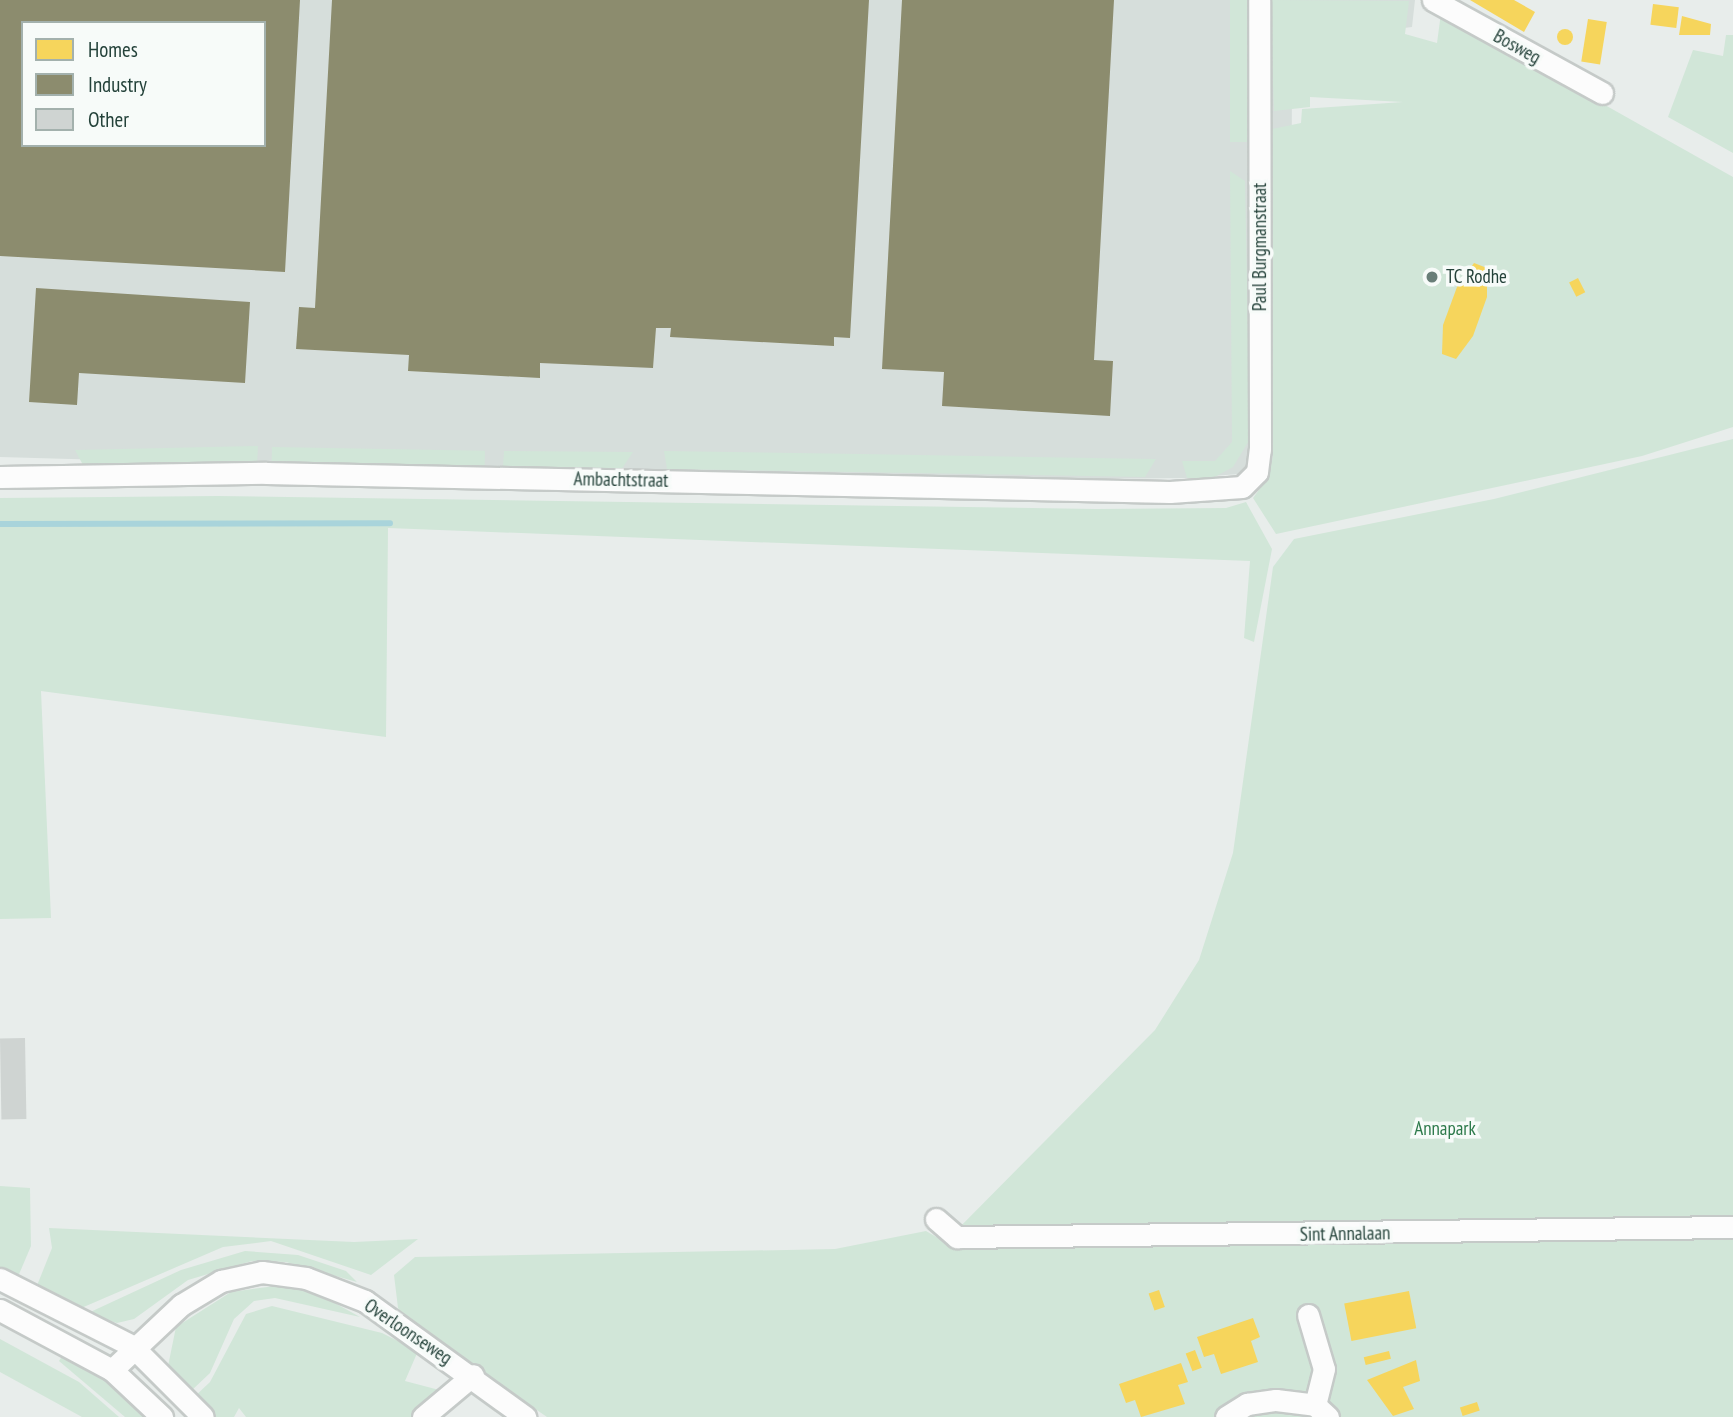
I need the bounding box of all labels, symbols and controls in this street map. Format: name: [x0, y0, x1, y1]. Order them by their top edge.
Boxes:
legend: [21, 21, 266, 147]
street label: Bosweg: [1489, 25, 1545, 69]
text: Homes: [88, 36, 138, 63]
text: Industry: [88, 71, 147, 98]
text: Other: [88, 106, 129, 133]
street label: Paul Burgmanstraat: [1249, 183, 1271, 311]
place label: TC Rodhe: [1446, 266, 1508, 288]
marker: TC Rodhe: [1424, 269, 1440, 285]
street label: Ambachtstraat: [573, 468, 669, 492]
park label: Annapark: [1414, 1118, 1476, 1140]
street label: Sint Annalaan: [1299, 1222, 1391, 1246]
street label: Overloonseweg: [360, 1294, 456, 1370]

